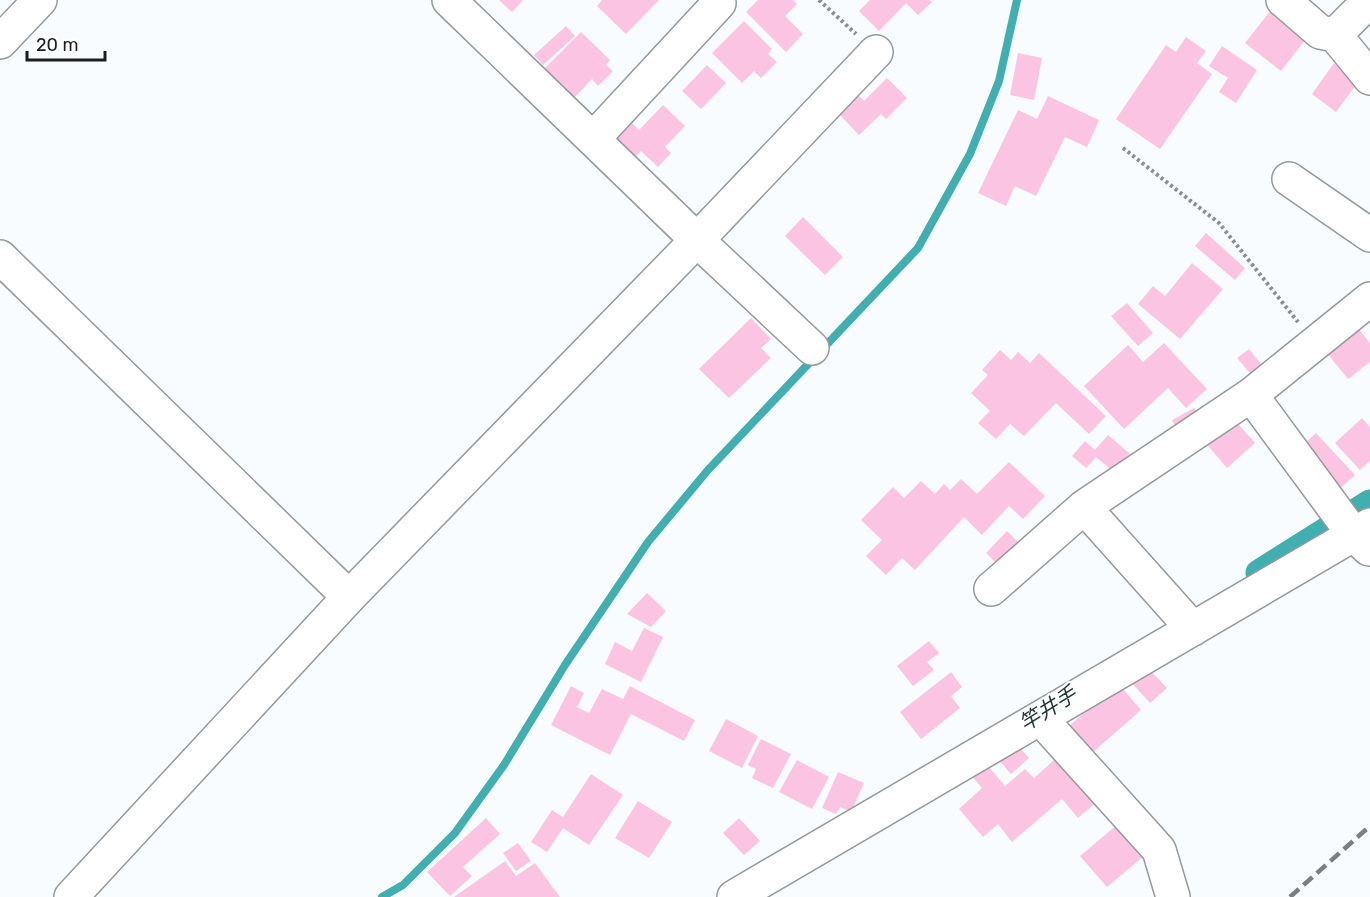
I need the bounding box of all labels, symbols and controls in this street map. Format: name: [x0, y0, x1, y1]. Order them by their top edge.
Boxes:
scale bar: [27, 24, 105, 62]
text: 20 m: [36, 34, 78, 56]
water label: 竿井手: [1014, 680, 1083, 736]

